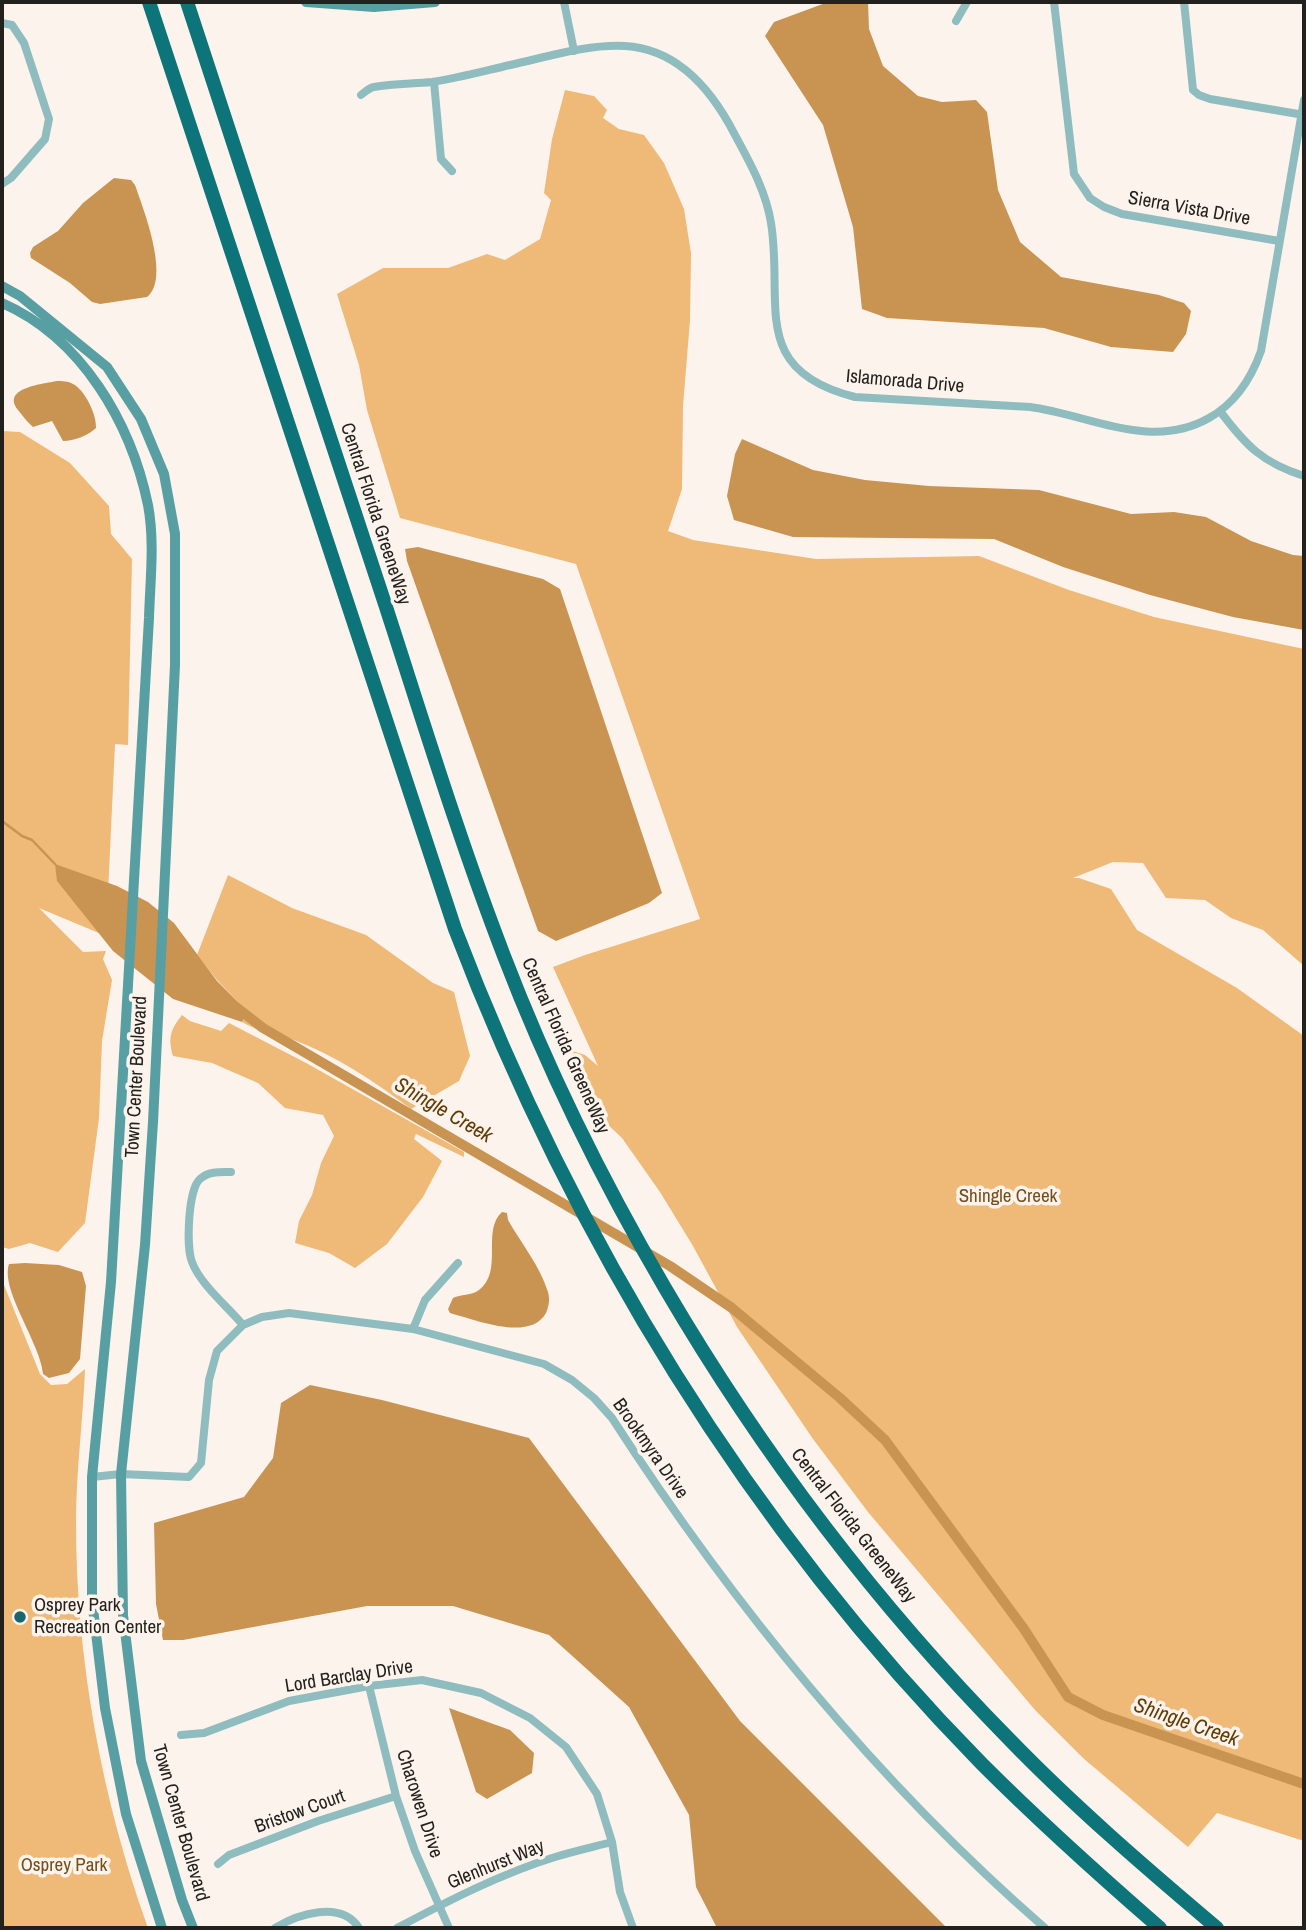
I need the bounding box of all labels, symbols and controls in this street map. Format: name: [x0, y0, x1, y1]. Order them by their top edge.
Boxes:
street label: Sierra Vista Drive: [1126, 187, 1252, 231]
street label: Islamorada Drive: [845, 365, 965, 399]
street label: Central Florida GreeneWay: [335, 420, 415, 608]
street label: Central Florida GreeneWay: [516, 955, 614, 1137]
street label: Town Center Boulevard: [121, 996, 153, 1158]
water label: Shingle Creek: [389, 1073, 497, 1149]
park label: Shingle Creek: [959, 1186, 1057, 1208]
street label: Brookmyra Drive: [607, 1395, 693, 1503]
street label: Central Florida GreeneWay: [786, 1444, 920, 1608]
place label: Osprey Park Recreation Center: [34, 1595, 161, 1639]
marker: Osprey Park Recreation Center: [12, 1609, 28, 1625]
street label: Lord Barclay Drive: [284, 1656, 414, 1698]
water label: Shingle Creek: [1130, 1693, 1242, 1753]
street label: Town Center Boulevard: [147, 1742, 213, 1904]
street label: Charowen Drive: [391, 1747, 447, 1861]
street label: Bristow Court: [252, 1785, 348, 1839]
street label: Glenhurst Way: [444, 1835, 548, 1895]
park label: Osprey Park: [21, 1855, 107, 1877]

